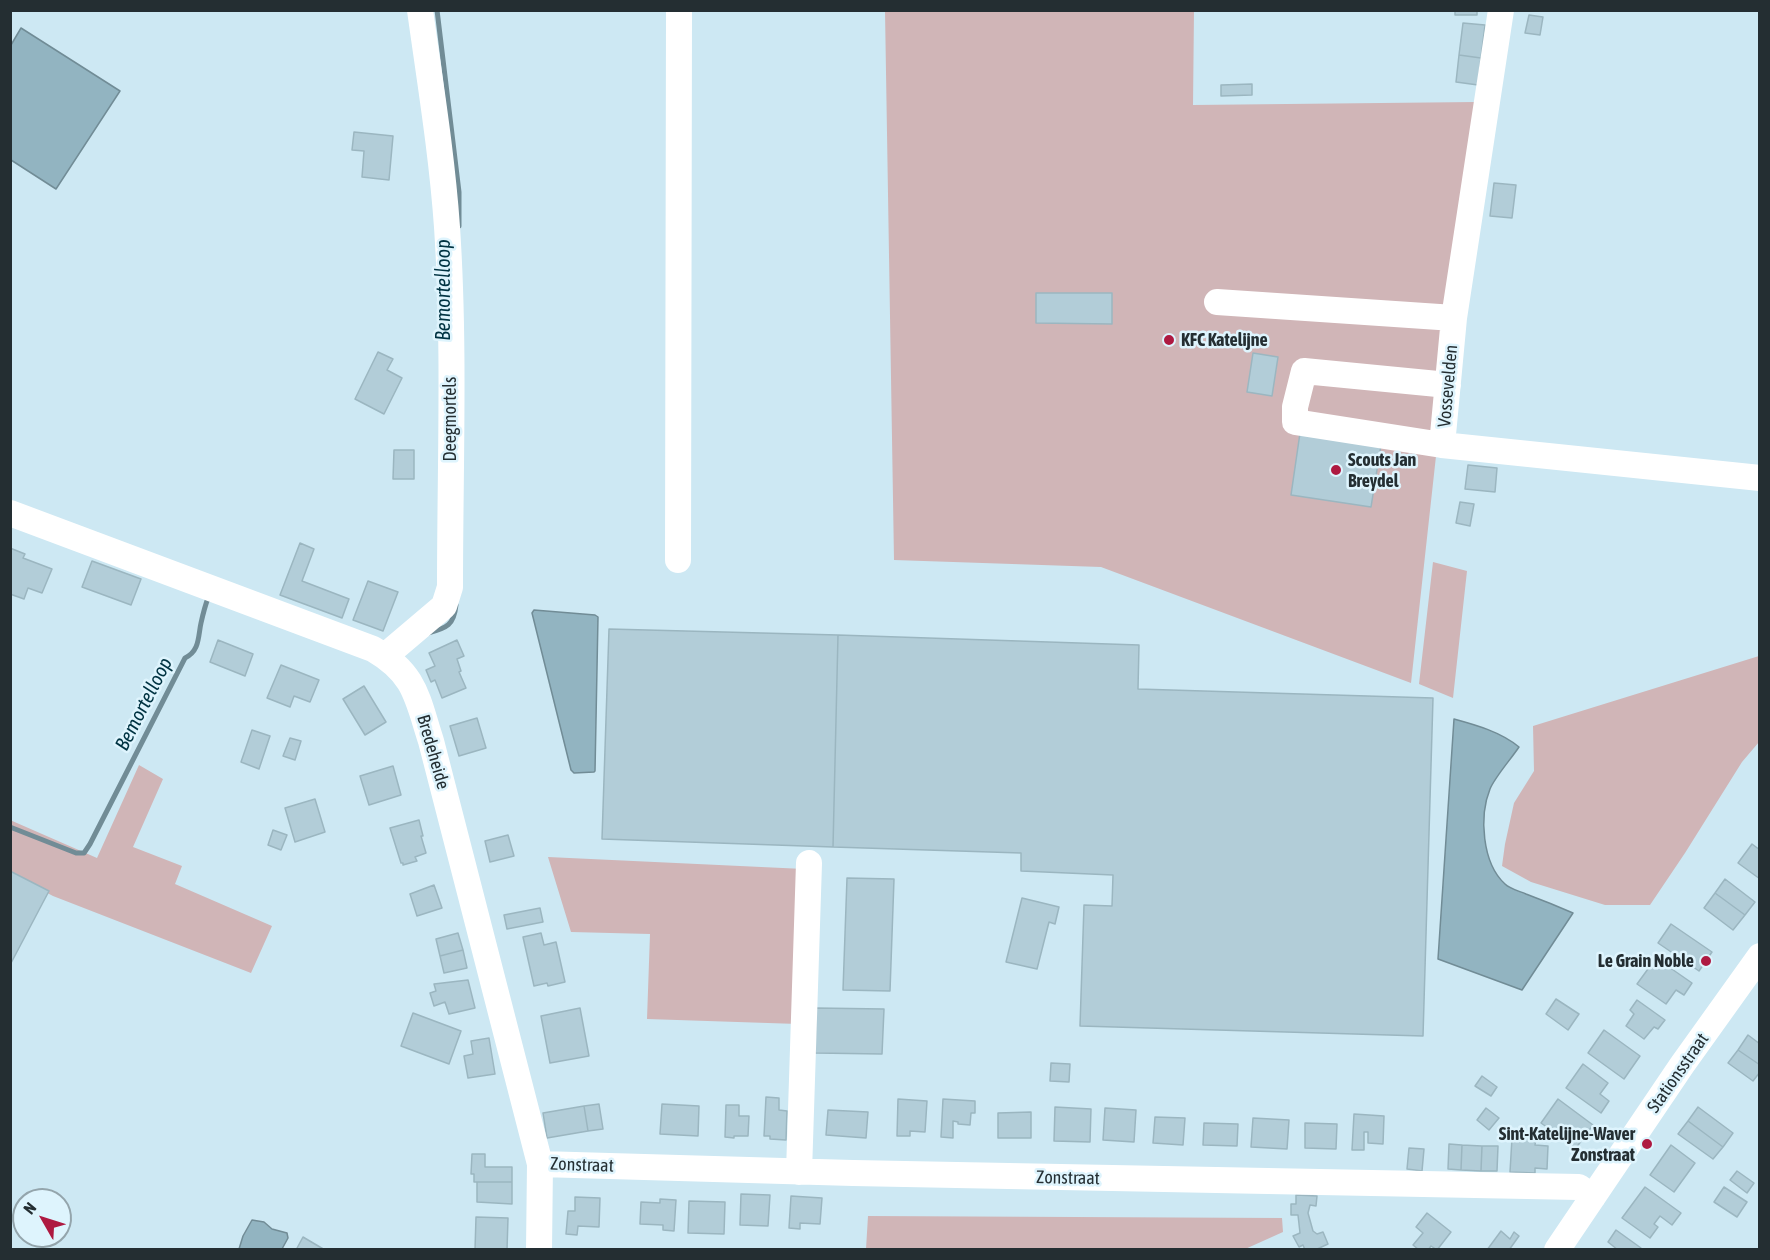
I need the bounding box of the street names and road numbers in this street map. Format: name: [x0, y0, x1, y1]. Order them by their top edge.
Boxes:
street label: Vossevelden: [1434, 344, 1462, 428]
street label: Deegmortels: [439, 377, 461, 461]
street label: Bredeheide: [412, 712, 454, 792]
street label: Stationsstraat: [1643, 1029, 1713, 1117]
street label: Zonstraat: [550, 1153, 614, 1177]
street label: Zonstraat: [1036, 1167, 1100, 1189]

